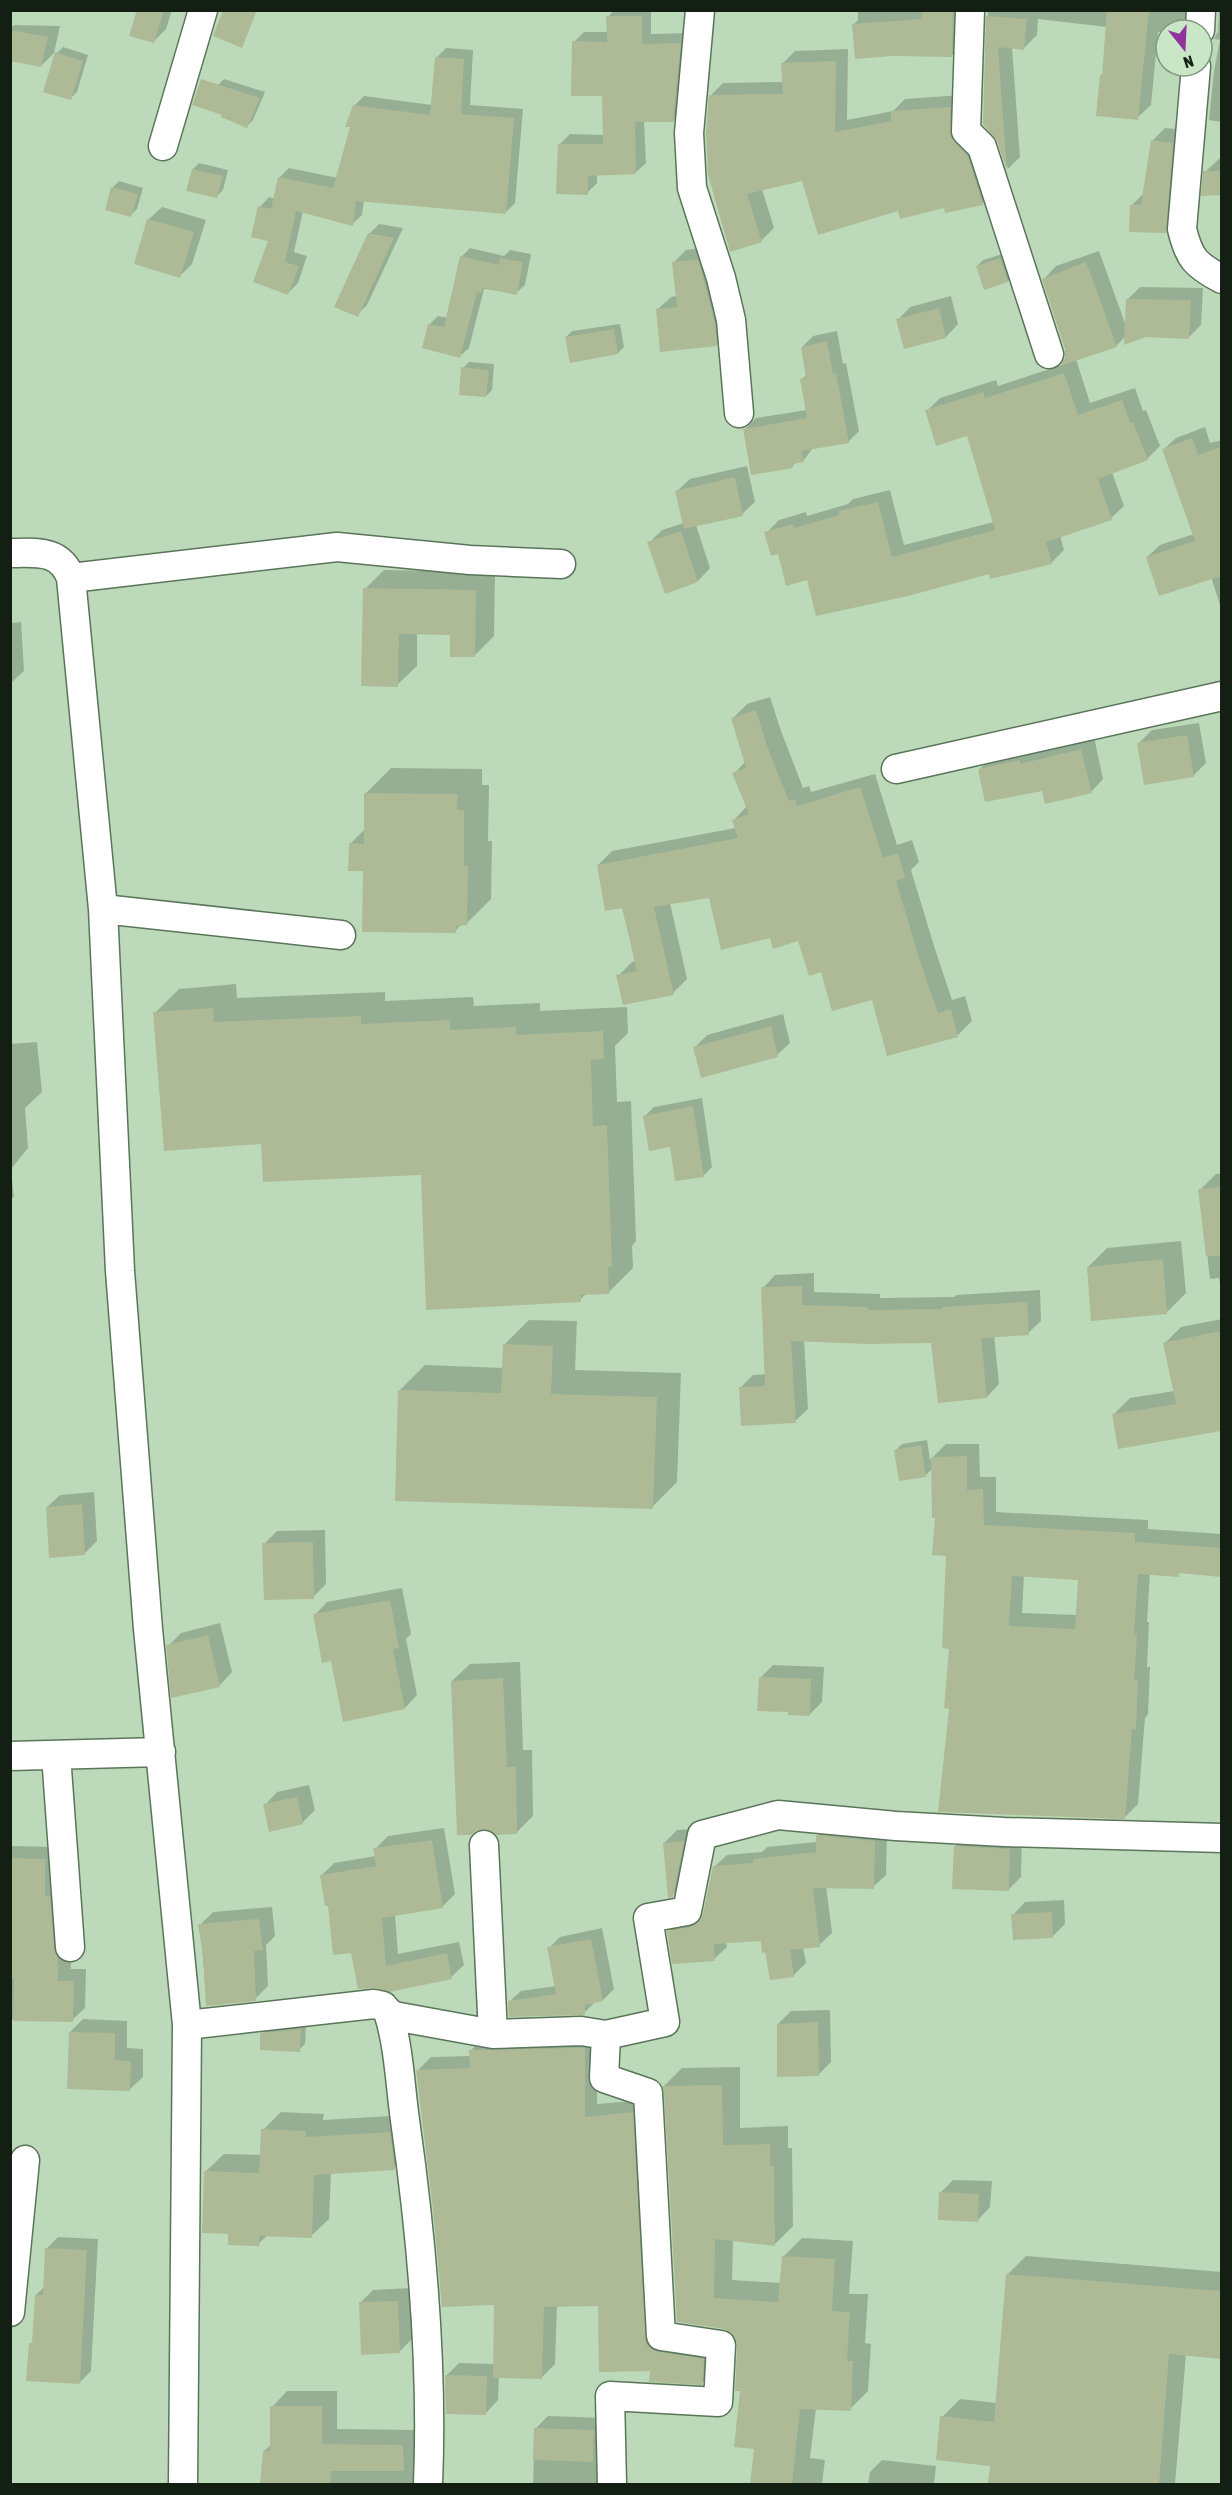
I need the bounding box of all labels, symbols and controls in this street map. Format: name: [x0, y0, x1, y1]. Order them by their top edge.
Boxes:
north arrow: [1154, 18, 1214, 78]
text: N: [1181, 52, 1196, 72]

